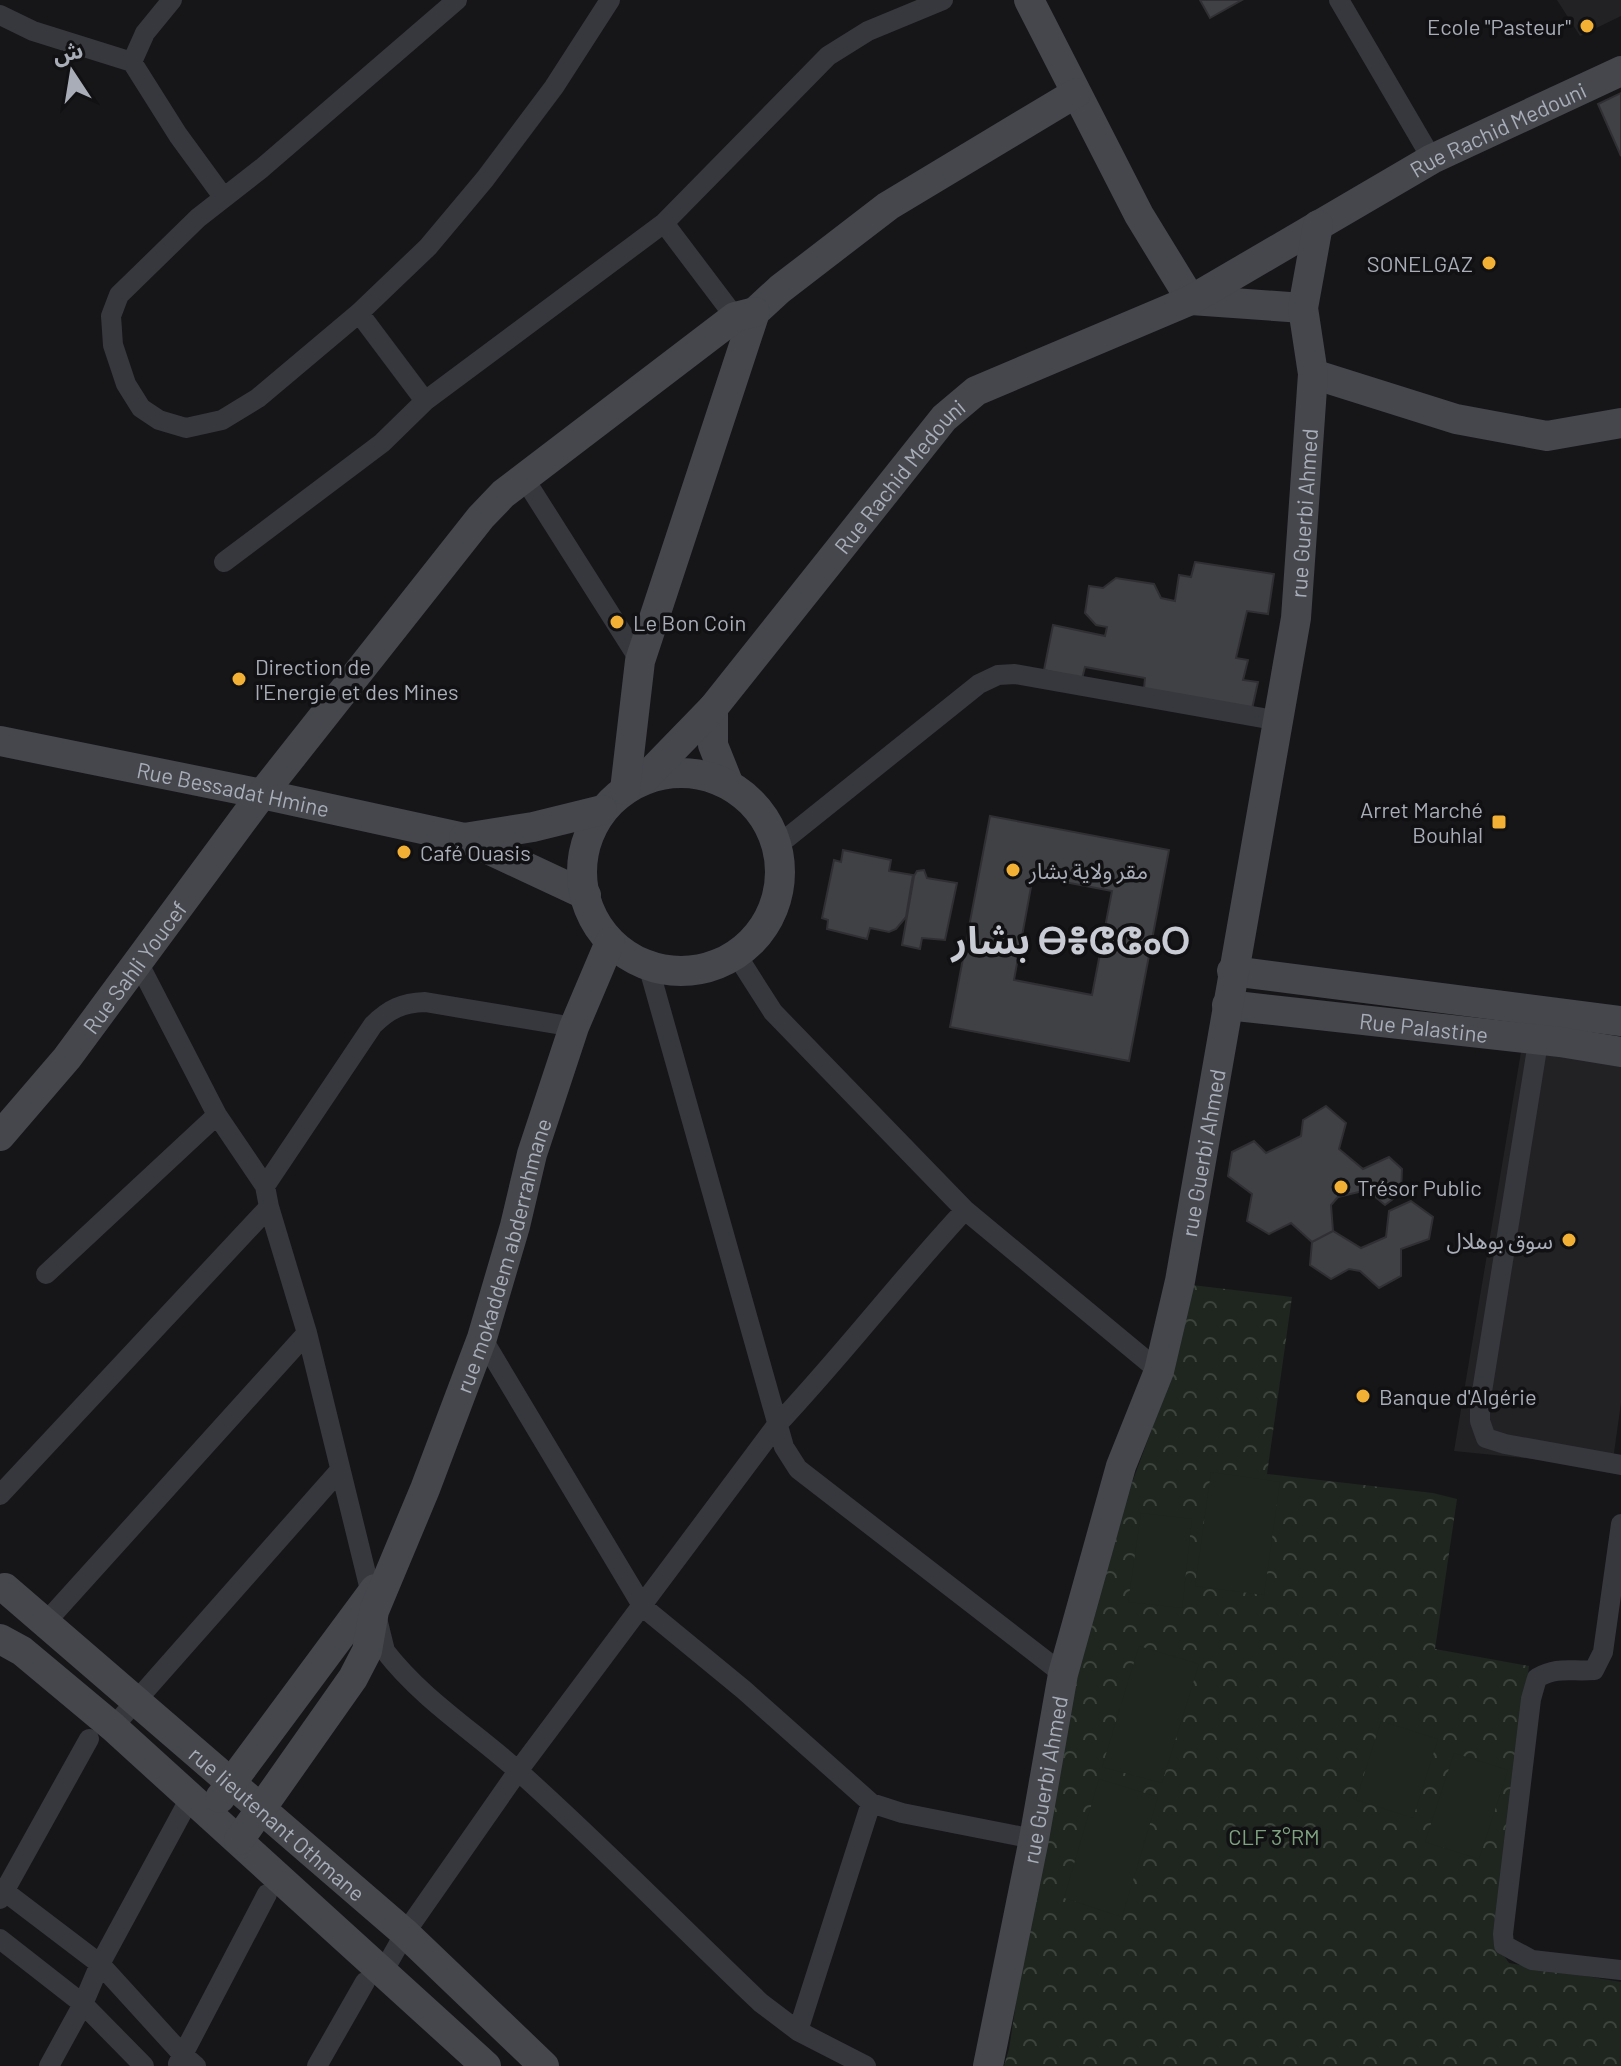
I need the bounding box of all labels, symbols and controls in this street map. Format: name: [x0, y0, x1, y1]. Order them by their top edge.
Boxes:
place label: Ecole "Pasteur": [1427, 13, 1571, 39]
marker: Ecole "Pasteur": [1578, 17, 1596, 35]
north arrow: [32, 32, 112, 112]
text: ش: [50, 36, 85, 68]
street label: Rue Rachid Medouni: [1405, 76, 1590, 182]
place label: SONELGAZ: [1367, 250, 1473, 276]
marker: SONELGAZ: [1480, 254, 1498, 272]
street label: Rue Rachid Medouni: [828, 393, 970, 559]
street label: rue Guerbi Ahmed: [1284, 427, 1322, 599]
place label: Le Bon Coin: [633, 609, 746, 635]
marker: Le Bon Coin: [608, 613, 626, 631]
place label: Direction de l'Energie et des Mines: [255, 653, 459, 704]
marker: Direction de l'Energie et des Mines: [230, 670, 248, 688]
street label: Rue Bessadat Hmine: [135, 756, 332, 821]
place label: Arret Marché Bouhlal: [1360, 796, 1483, 847]
marker: Arret Marché Bouhlal: [1490, 813, 1508, 831]
place label: Café Ouasis: [420, 839, 531, 865]
marker: Café Ouasis: [395, 843, 413, 861]
place label: مقر ولاية بشار: [1028, 857, 1148, 885]
marker: مقر ولاية بشار: [1004, 861, 1022, 879]
street label: Rue Sahli Youcef: [77, 896, 192, 1038]
district label: بشار ⴱⴻⵛⵛⴰⵔ: [950, 916, 1190, 963]
street label: Rue Palastine: [1358, 1007, 1490, 1047]
street label: rue Guerbi Ahmed: [1175, 1067, 1230, 1239]
street label: rue mokaddem abderrahmane: [450, 1115, 556, 1396]
place label: Trésor Public: [1357, 1174, 1482, 1200]
marker: Trésor Public: [1332, 1178, 1350, 1196]
place label: سوق بوهلال: [1447, 1227, 1553, 1254]
marker: سوق بوهلال: [1560, 1231, 1578, 1249]
place label: Banque d'Algérie: [1379, 1383, 1537, 1409]
marker: Banque d'Algérie: [1354, 1387, 1372, 1405]
street label: rue Guerbi Ahmed: [1016, 1694, 1072, 1866]
street label: rue lieutenant Othmane: [185, 1740, 371, 1906]
park label: CLF 3°RM: [1228, 1823, 1320, 1849]

